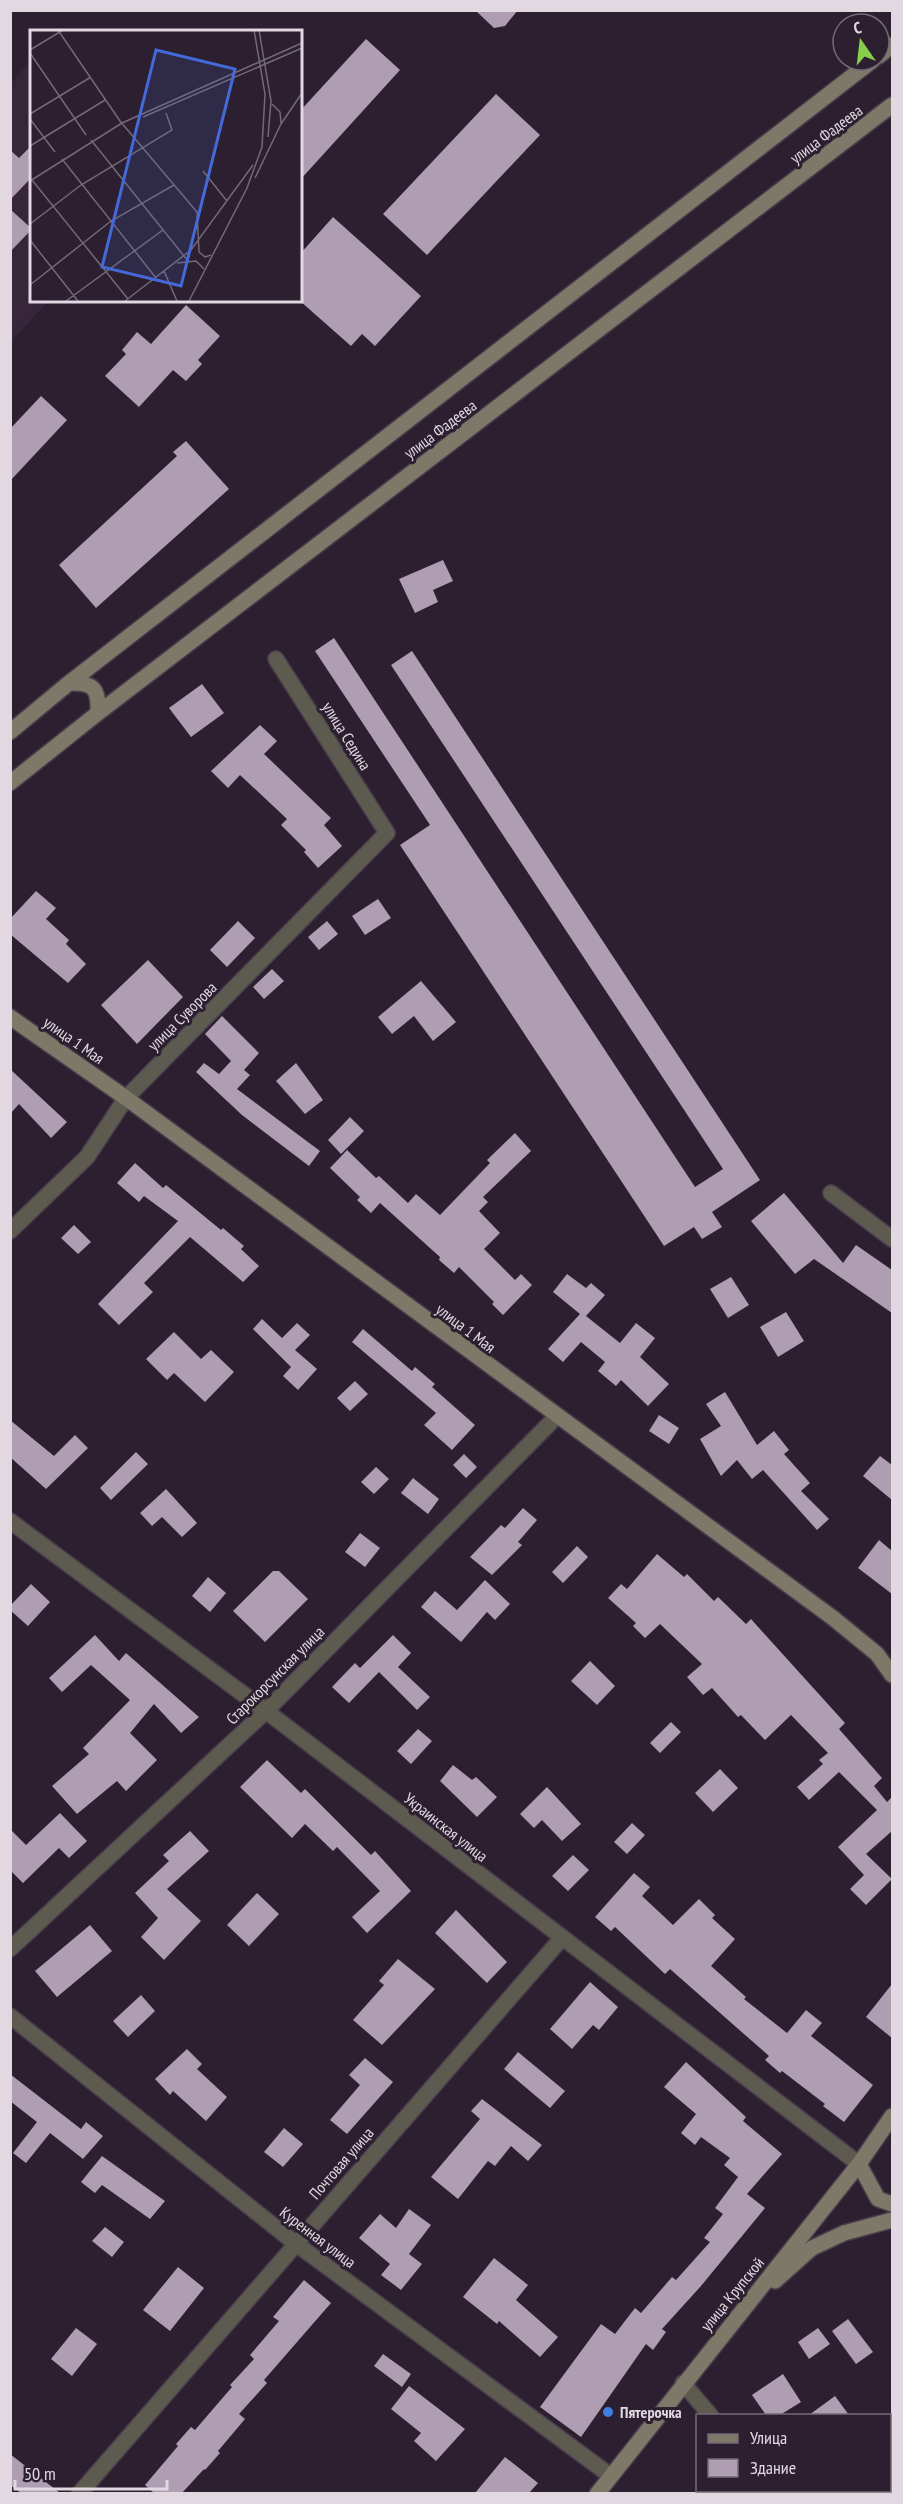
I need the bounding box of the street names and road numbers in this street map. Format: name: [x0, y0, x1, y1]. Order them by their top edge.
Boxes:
street label: улица Фадеева: [786, 100, 866, 168]
street label: улица Фадеева: [400, 395, 480, 463]
street label: улица Седина: [318, 698, 376, 774]
street label: улица Суворова: [143, 977, 221, 1055]
street label: улица 1 Мая: [40, 1012, 108, 1068]
street label: улица 1 Мая: [432, 1299, 500, 1357]
street label: Старокорсунская улица: [222, 1622, 328, 1728]
street label: Украинская улица: [400, 1788, 492, 1866]
street label: Почтовая улица: [304, 2123, 378, 2203]
street label: Куренная улица: [276, 2202, 360, 2272]
street label: улица Крупской: [696, 2253, 768, 2335]

